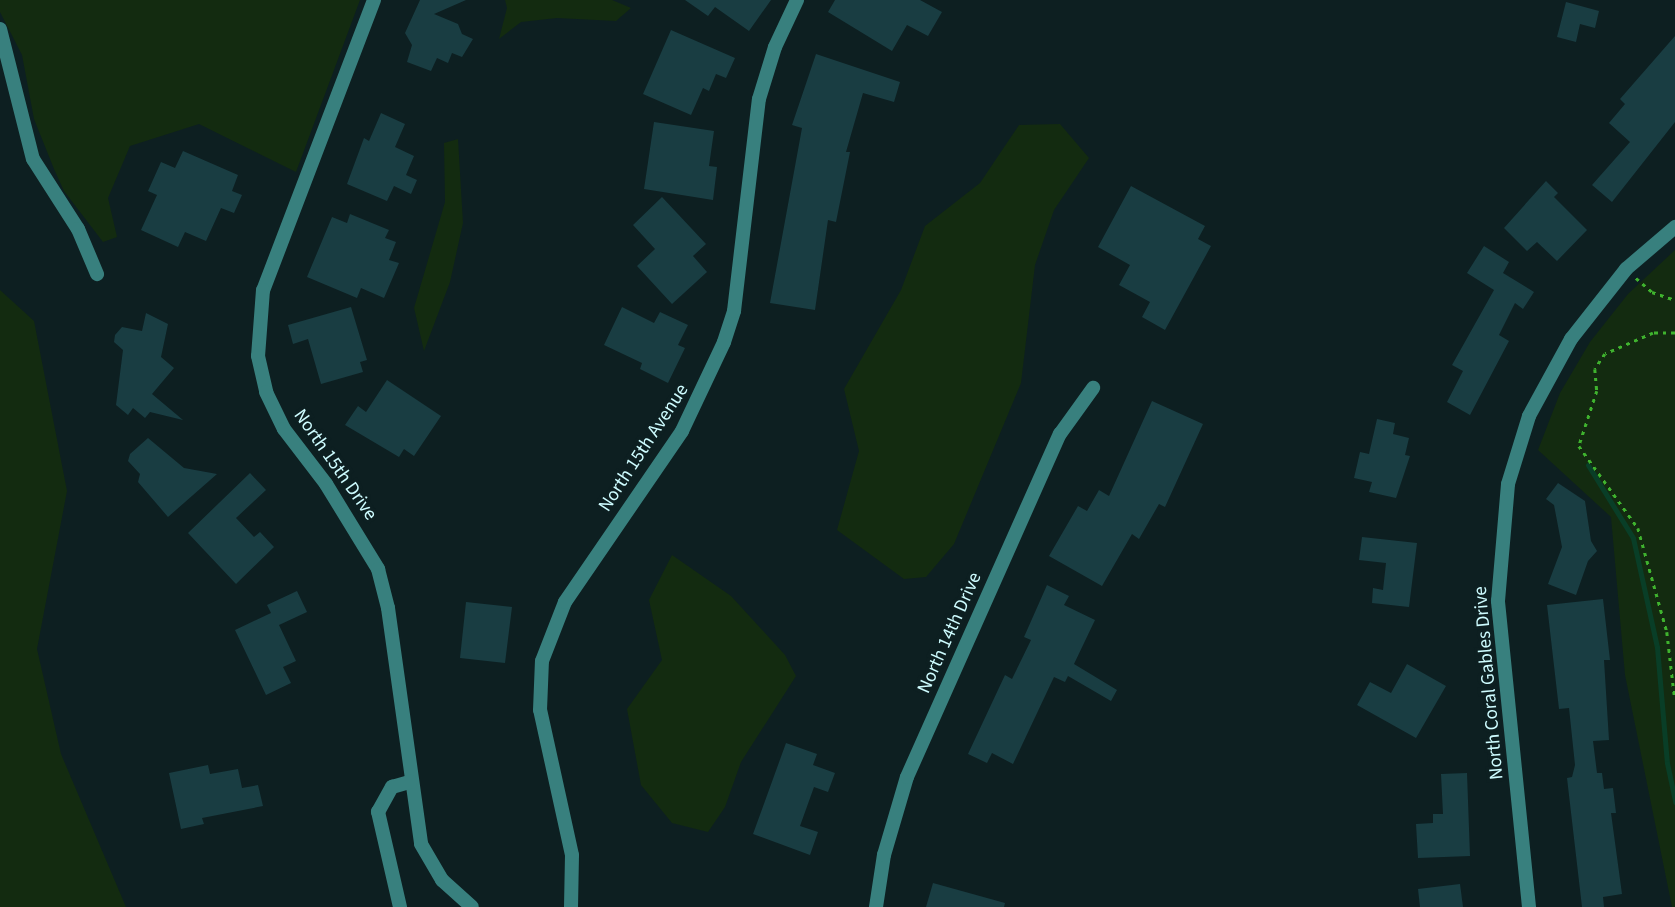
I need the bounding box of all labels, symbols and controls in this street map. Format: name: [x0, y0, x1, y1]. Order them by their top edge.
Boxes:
street label: North 15th Avenue: [594, 380, 694, 516]
street label: North 15th Drive: [288, 405, 382, 525]
street label: North 14th Drive: [913, 569, 987, 697]
street label: North Coral Gables Drive: [1469, 585, 1509, 781]

